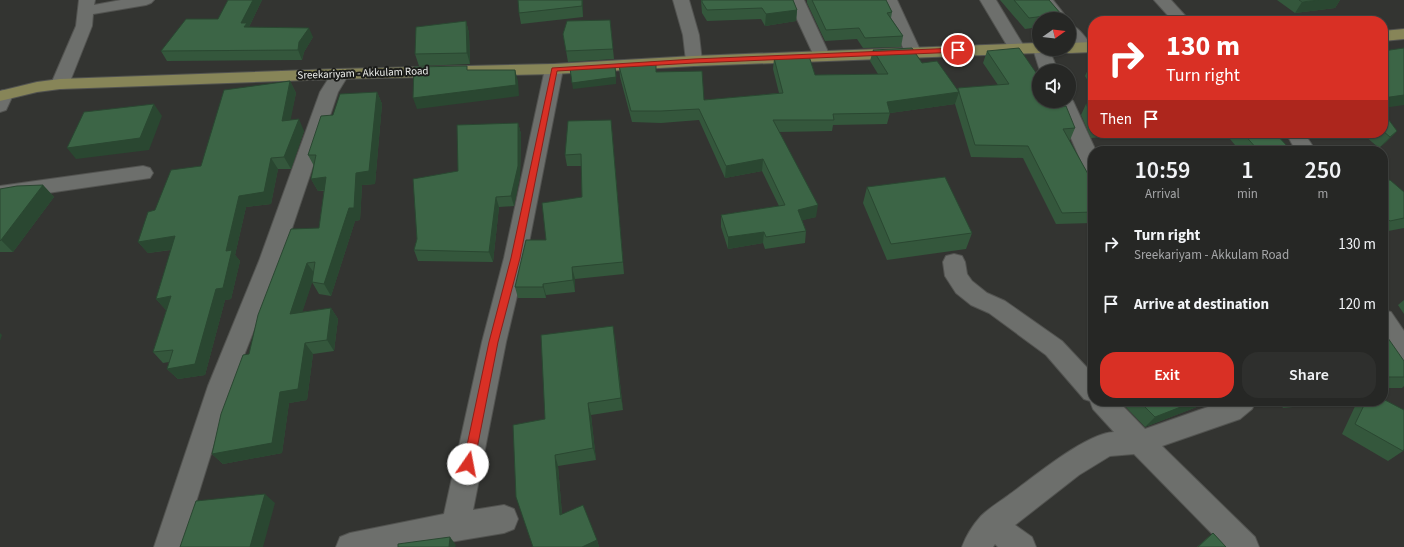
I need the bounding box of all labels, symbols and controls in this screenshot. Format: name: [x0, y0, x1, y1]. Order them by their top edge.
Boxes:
north arrow: [1032, 12, 1076, 56]
map controls: [1032, 12, 1076, 108]
text: 130 m: [1166, 26, 1240, 66]
icon: right: [1100, 32, 1152, 84]
pin: [941, 33, 975, 67]
icon: arrive: [947, 39, 969, 61]
street label: Sreekariyam - Akkulam Road: [297, 63, 429, 83]
text: Turn right: [1166, 63, 1240, 88]
button: sound: [1032, 64, 1076, 108]
icon: arrive: [1140, 108, 1162, 130]
text: Then: [1100, 109, 1132, 130]
text: 10:59: [1135, 153, 1190, 188]
text: 1: [1241, 153, 1254, 188]
text: 250: [1305, 153, 1341, 188]
text: Arrival: [1145, 185, 1180, 203]
text: min: [1237, 185, 1258, 203]
text: m: [1318, 185, 1328, 203]
text: Turn right: [1134, 225, 1200, 246]
icon: right: [1100, 233, 1122, 255]
text: 130 m: [1338, 234, 1376, 255]
text: Sreekariyam - Akkulam Road: [1134, 246, 1289, 264]
icon: arrive: [1100, 293, 1122, 315]
text: Arrive at destination: [1134, 294, 1269, 315]
text: 120 m: [1338, 294, 1376, 315]
button: Exit: [1100, 352, 1234, 398]
button: Share: [1242, 352, 1376, 398]
position arrow: [447, 443, 489, 485]

